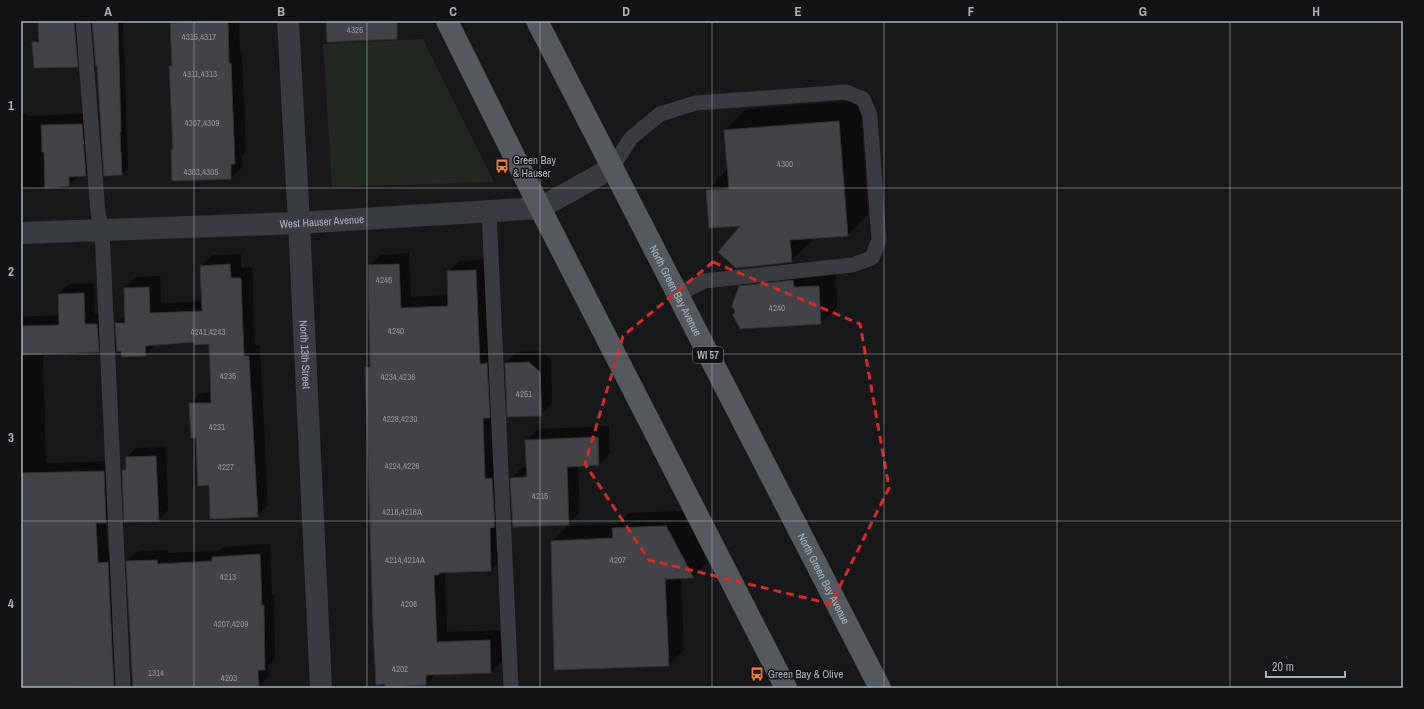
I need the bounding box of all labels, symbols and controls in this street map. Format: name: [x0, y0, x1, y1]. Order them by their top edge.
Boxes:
text: A: [104, 3, 112, 20]
text: B: [277, 3, 285, 20]
text: C: [449, 3, 457, 20]
text: D: [622, 3, 630, 20]
text: E: [794, 3, 802, 20]
text: F: [968, 3, 975, 20]
text: G: [1139, 3, 1147, 20]
text: H: [1312, 3, 1320, 20]
house number: 4325: [347, 24, 363, 36]
house number: 4315,4317: [182, 31, 216, 43]
house number: 4311,4313: [183, 68, 217, 80]
text: 1: [8, 97, 14, 114]
house number: 4307,4309: [185, 117, 219, 129]
place label: Green Bay & Hauser: [513, 153, 557, 180]
bus stop icon: Green Bay & Hauser: [494, 158, 510, 174]
house number: 4300: [777, 158, 793, 170]
house number: 4303,4305: [184, 166, 218, 178]
street label: West Hauser Avenue: [279, 212, 364, 231]
street label: North Green Bay Avenue: [646, 243, 705, 338]
text: 2: [8, 263, 14, 280]
house number: 4246: [376, 274, 392, 286]
house number: 4240: [769, 302, 785, 314]
street label: North 13th Street: [297, 320, 314, 390]
house number: 4240: [388, 325, 404, 337]
house number: 4241,4243: [191, 326, 225, 338]
road number: WI 57: [693, 347, 723, 363]
house number: 4235: [220, 370, 236, 382]
house number: 4234,4236: [381, 371, 415, 383]
house number: 4251: [516, 388, 532, 400]
house number: 4228,4230: [383, 413, 417, 425]
house number: 4231: [209, 421, 225, 433]
text: 3: [8, 429, 14, 446]
house number: 4224,4226: [385, 460, 419, 472]
house number: 4227: [218, 461, 234, 473]
house number: 4215: [532, 490, 548, 502]
house number: 4218,4218A: [382, 506, 422, 518]
street label: North Green Bay Avenue: [795, 531, 853, 626]
house number: 4214,4214A: [385, 554, 425, 566]
house number: 4207: [610, 554, 626, 566]
house number: 4213: [220, 571, 236, 583]
text: 4: [8, 595, 14, 612]
house number: 4208: [401, 598, 417, 610]
house number: 4207,4209: [214, 618, 248, 630]
scale bar: [1266, 653, 1345, 679]
text: 20 m: [1272, 659, 1294, 675]
house number: 4202: [392, 663, 408, 675]
bus stop icon: Green Bay & Olive: [749, 666, 765, 682]
house number: 1314: [148, 667, 164, 679]
place label: Green Bay & Olive: [768, 667, 843, 681]
house number: 4203: [221, 672, 237, 684]

